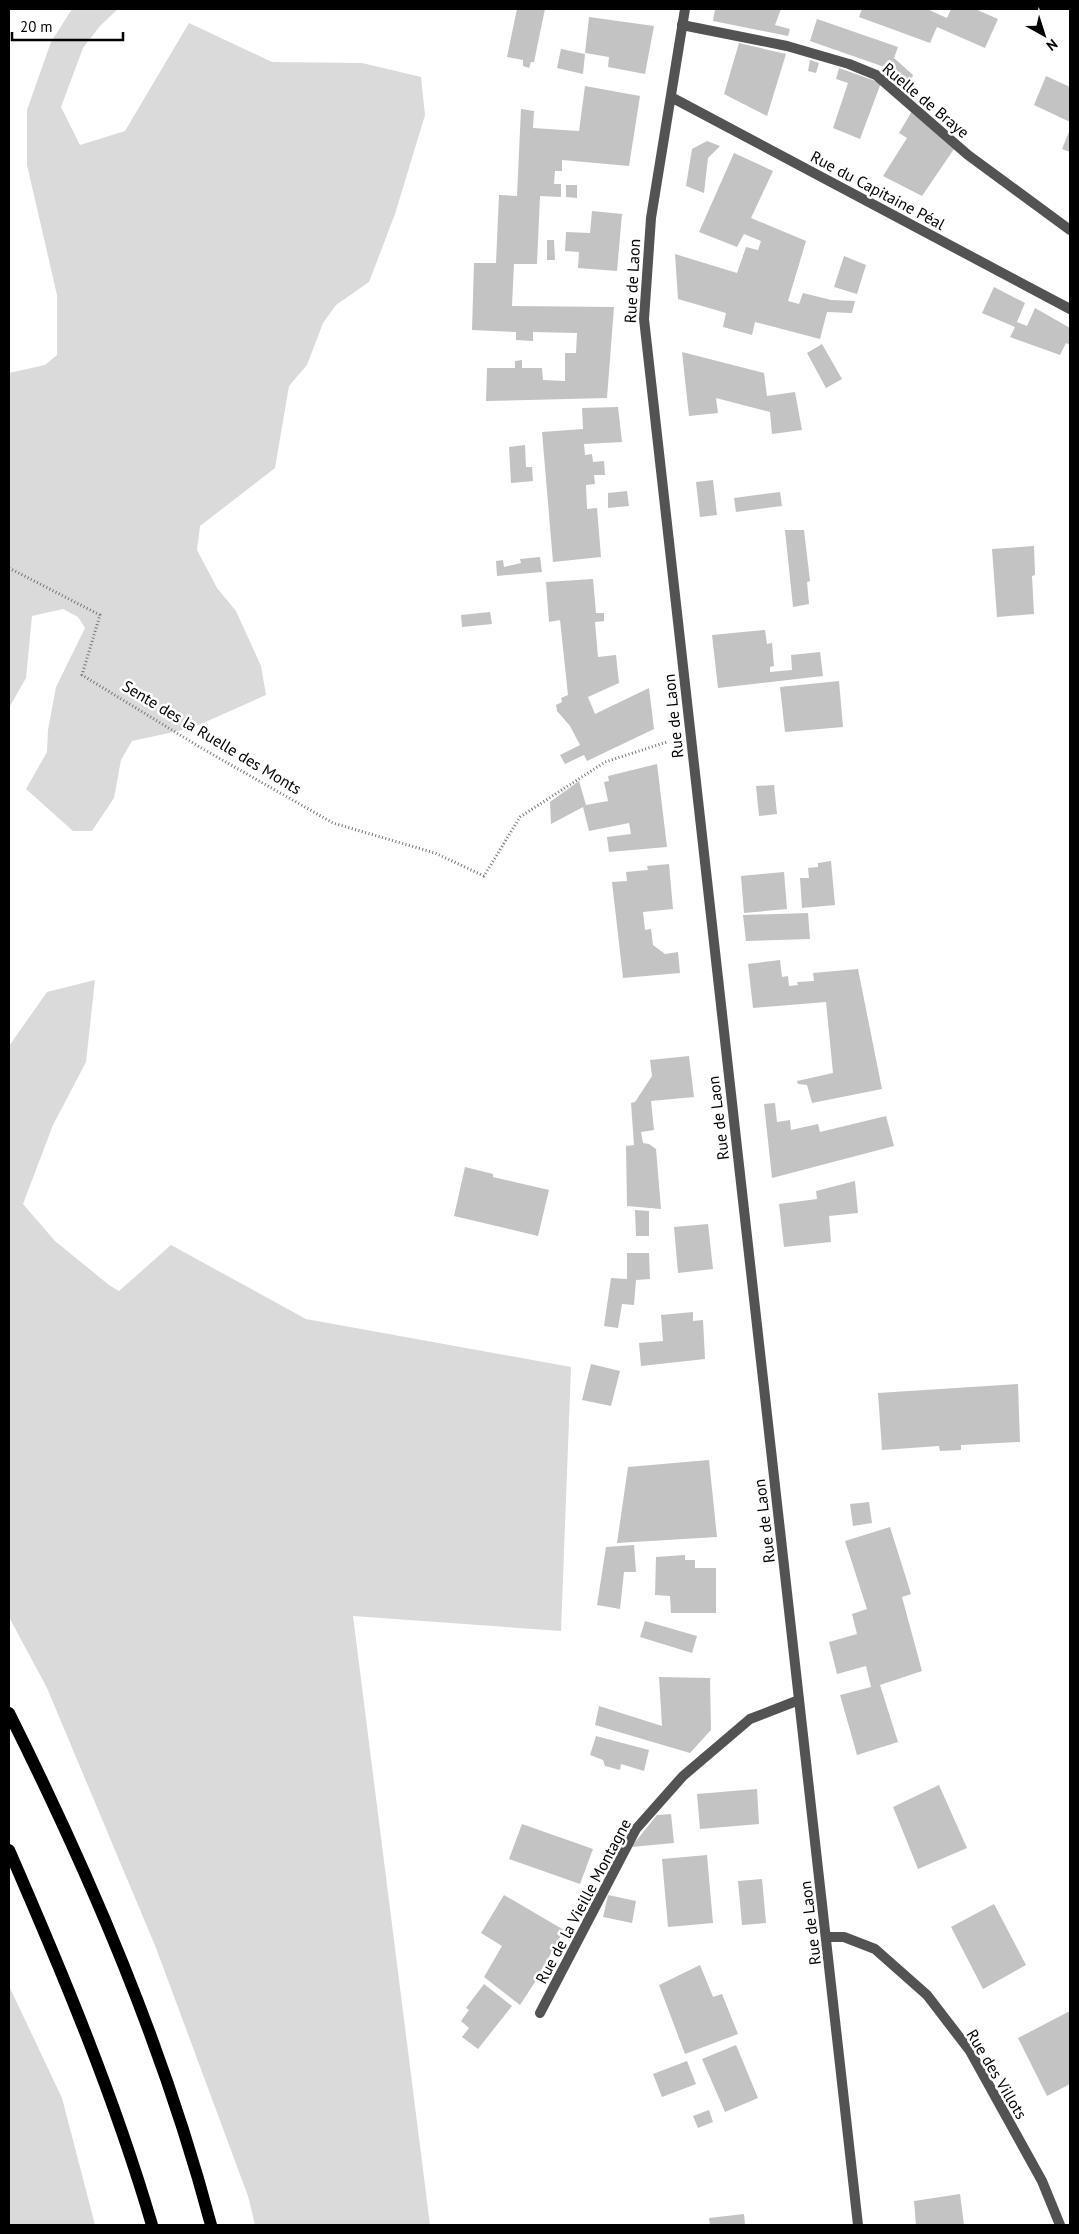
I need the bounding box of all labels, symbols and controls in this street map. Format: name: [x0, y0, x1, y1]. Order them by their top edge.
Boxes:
scale bar: [12, 10, 124, 42]
north arrow: [1019, 10, 1069, 60]
text: 20 m: [20, 17, 53, 36]
text: N: [1043, 35, 1061, 55]
street label: Ruelle de Braye: [879, 58, 973, 142]
street label: Rue du Capitaine Péal: [807, 146, 949, 234]
street label: Rue de Laon: [620, 238, 644, 324]
street label: Rue de Laon: [659, 673, 687, 759]
street label: Sente des la Ruelle des Monts: [119, 676, 305, 799]
street label: Rue de Laon: [703, 1075, 733, 1161]
street label: Rue de Laon: [749, 1478, 779, 1564]
street label: Rue de la Vieille Montagne: [531, 1815, 635, 1987]
street label: Rue de Laon: [795, 1880, 825, 1966]
street label: Rue des Villots: [962, 2026, 1032, 2123]

